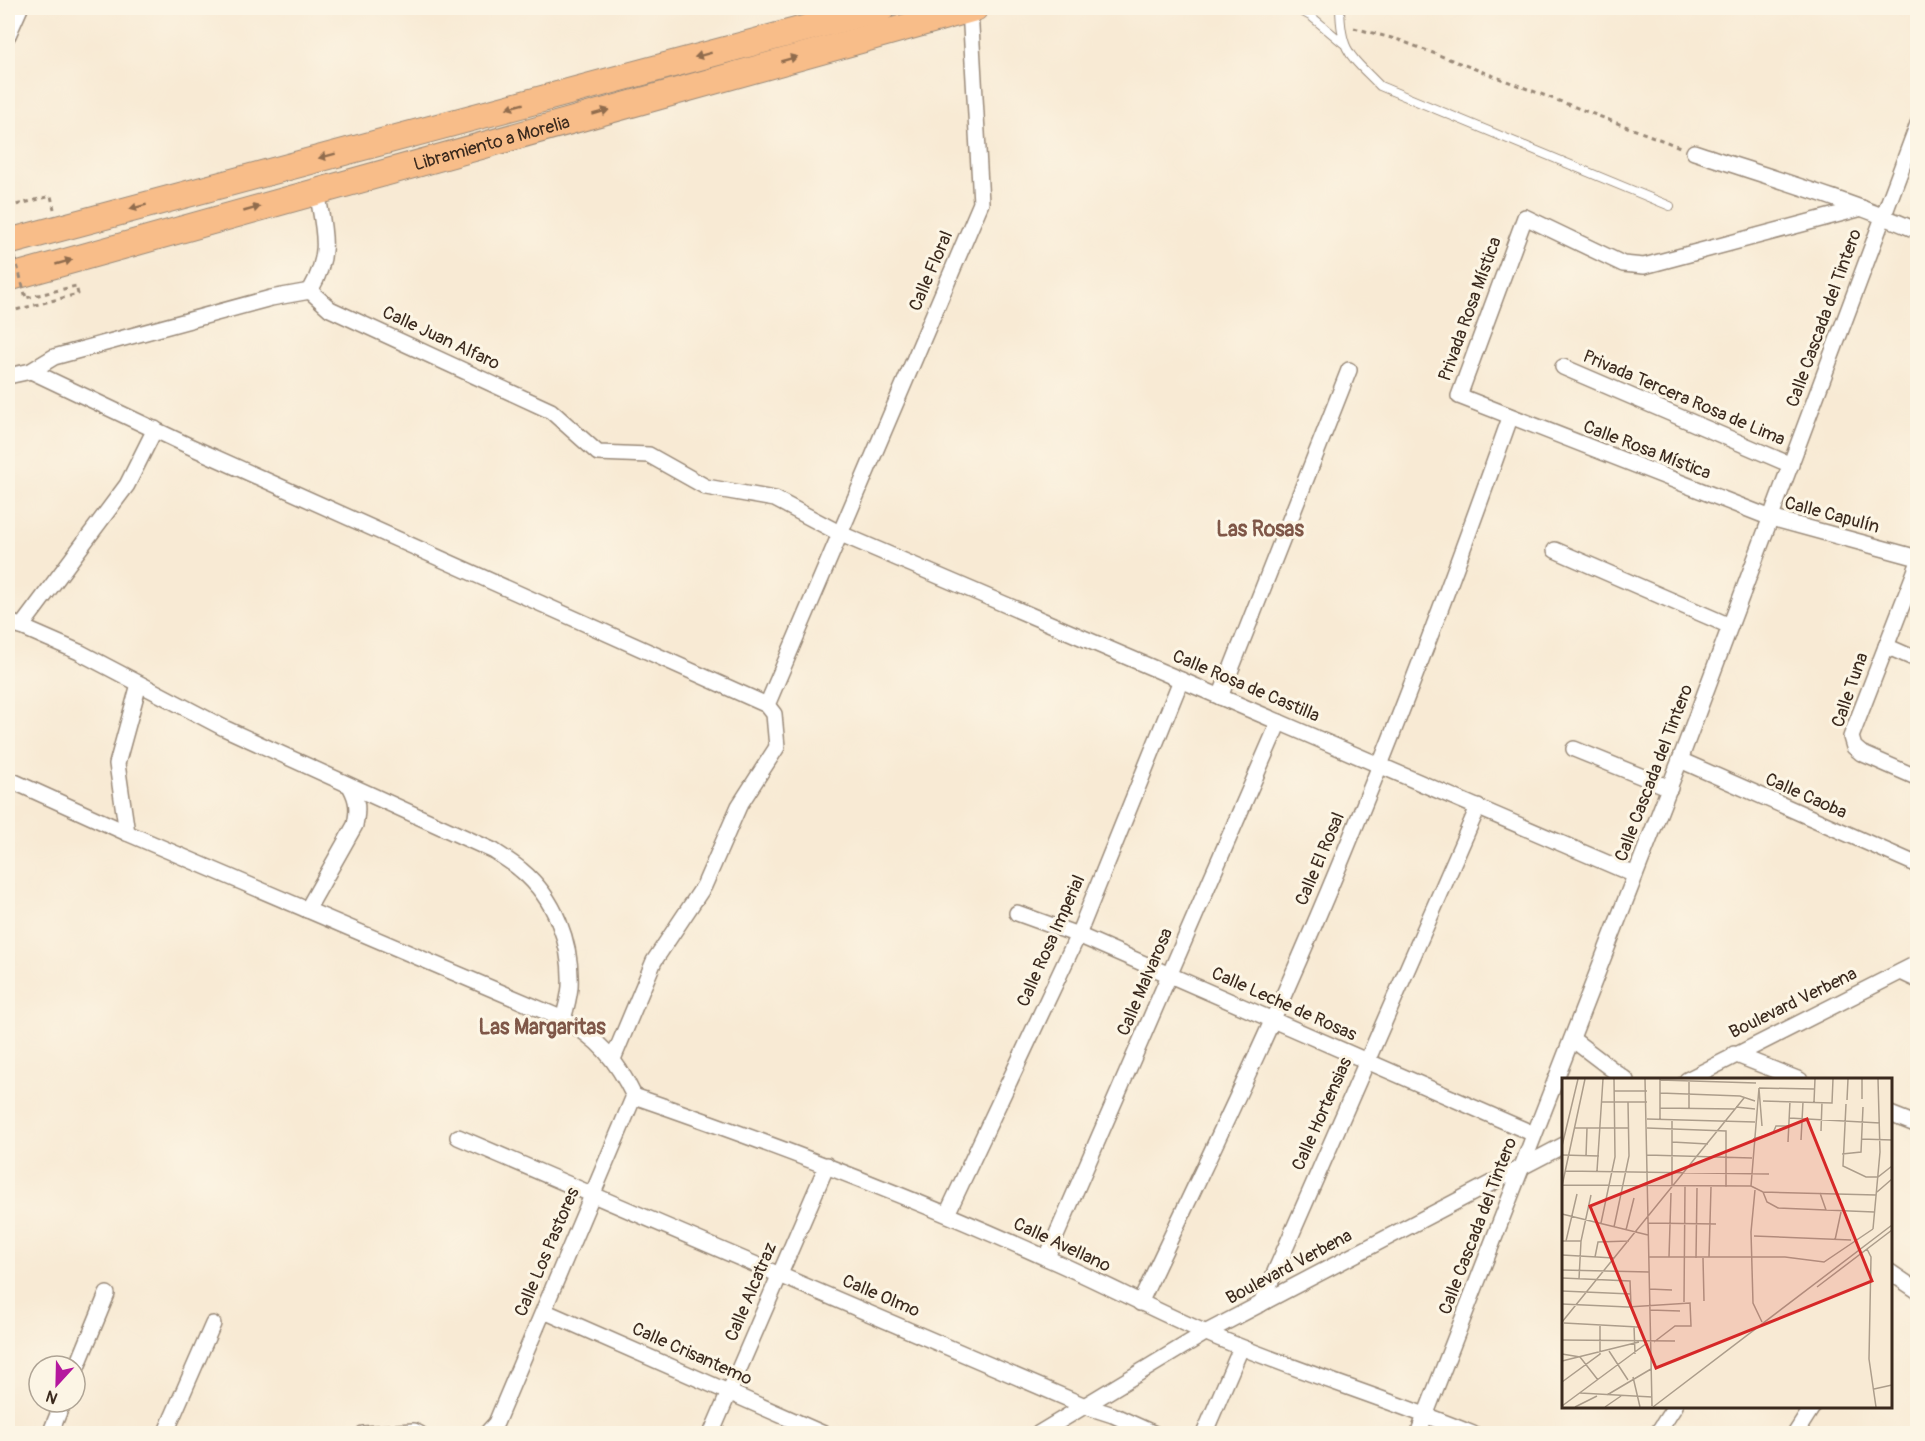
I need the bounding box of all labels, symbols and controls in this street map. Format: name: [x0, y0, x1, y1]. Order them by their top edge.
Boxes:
one-way arrow: [694, 51, 712, 61]
one-way arrow: [780, 54, 798, 63]
one-way arrow: [506, 102, 524, 111]
one-way arrow: [592, 107, 610, 116]
street label: Libramiento a Morelia: [411, 110, 572, 176]
one-way arrow: [318, 152, 336, 162]
one-way arrow: [129, 203, 147, 212]
one-way arrow: [243, 204, 261, 214]
street label: Calle Cascada del Tintero: [1781, 225, 1867, 410]
street label: Calle Floral: [904, 228, 958, 314]
street label: Privada Rosa Mística: [1433, 234, 1507, 384]
one-way arrow: [55, 257, 73, 266]
street label: Calle Juan Alfaro: [379, 301, 504, 375]
street label: Privada Tercera Rosa de Lima: [1579, 345, 1789, 451]
street label: Calle Rosa Mística: [1580, 415, 1714, 485]
street label: Calle Capulín: [1782, 491, 1882, 539]
district label: Las Rosas: [1216, 516, 1304, 543]
street label: Calle Rosa de Castilla: [1169, 645, 1323, 727]
street label: Calle Tuna: [1826, 649, 1874, 731]
street label: Calle Cascada del Tintero: [1610, 681, 1699, 865]
street label: Calle Caoba: [1761, 768, 1851, 824]
street label: Calle El Rosal: [1290, 809, 1350, 909]
street label: Calle Rosa Imperial: [1012, 871, 1090, 1011]
street label: Calle Malvarosa: [1112, 925, 1178, 1039]
street label: Calle Leche de Rosas: [1208, 962, 1360, 1046]
street label: Boulevard Verbena: [1725, 962, 1861, 1044]
district label: Las Margaritas: [478, 1014, 606, 1041]
street label: Calle Hortensias: [1287, 1054, 1357, 1174]
inset map: [1562, 1078, 1892, 1408]
street label: Calle Cascada del Tintero: [1434, 1134, 1523, 1318]
street label: Calle Los Pastores: [509, 1184, 585, 1320]
street label: Calle Avellano: [1010, 1212, 1115, 1278]
street label: Boulevard Verbena: [1222, 1224, 1356, 1310]
street label: Calle Alcatraz: [720, 1239, 782, 1345]
street label: Calle Olmo: [839, 1269, 924, 1323]
street label: Calle Crisantemo: [628, 1317, 756, 1391]
north arrow: [27, 1354, 87, 1414]
text: N: [43, 1386, 61, 1408]

